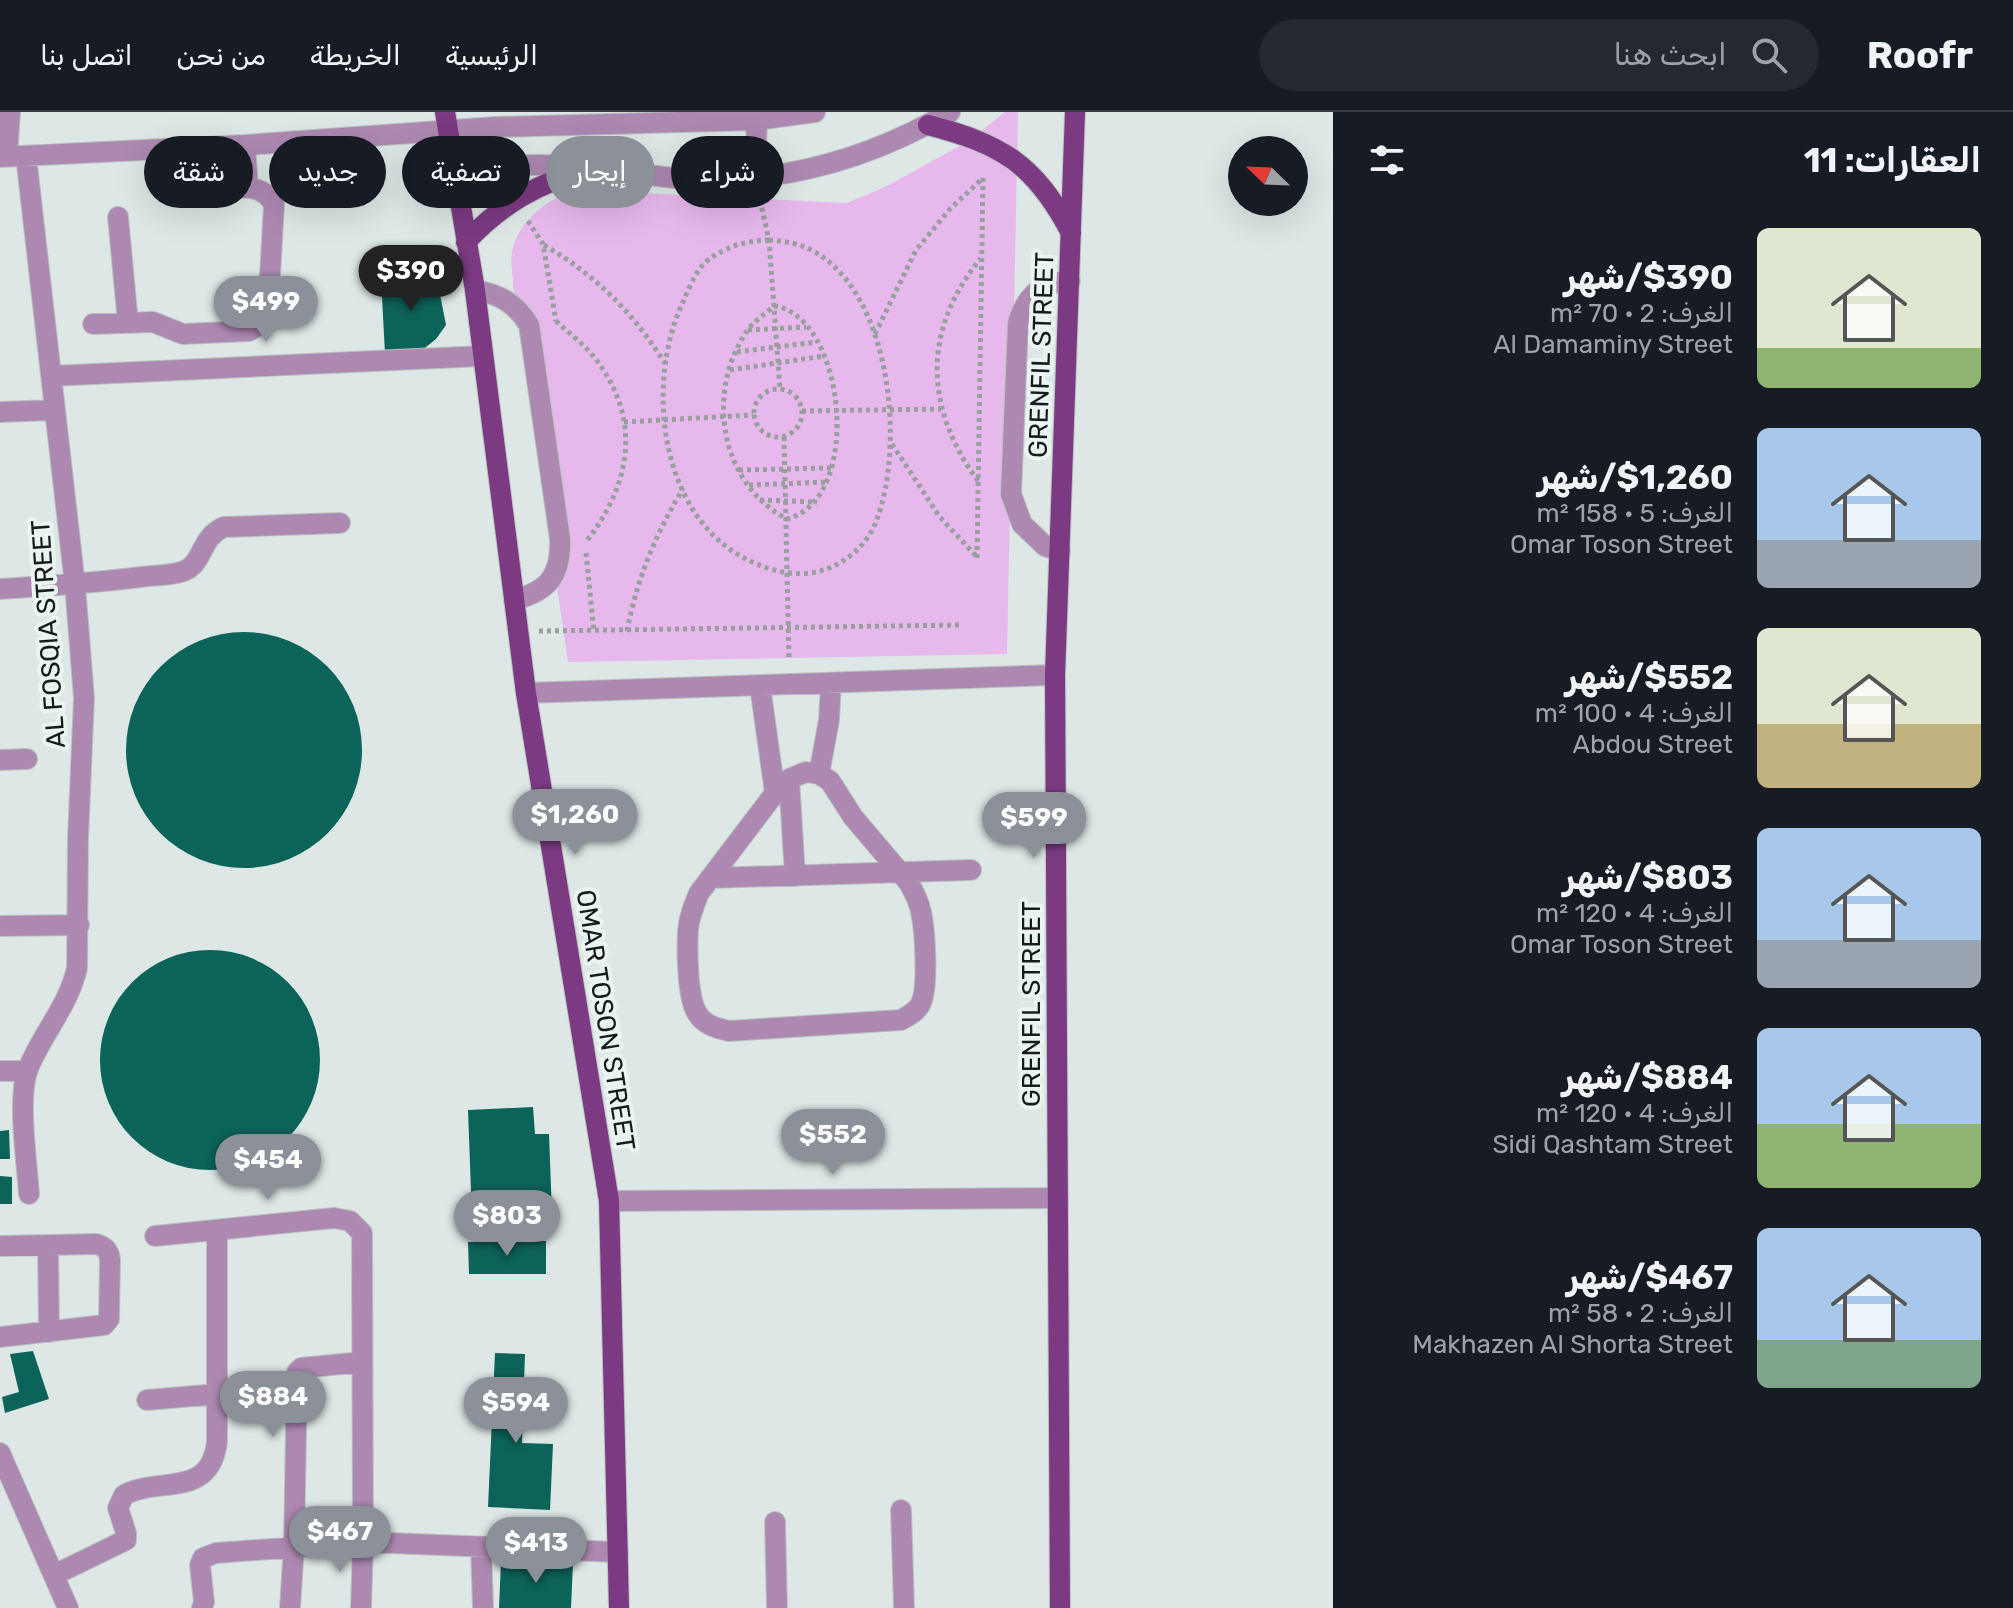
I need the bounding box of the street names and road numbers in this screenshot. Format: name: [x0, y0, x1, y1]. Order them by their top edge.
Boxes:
street label: GRENFIL STREET: [1022, 252, 1061, 458]
street label: AL FOSQIA STREET: [25, 519, 72, 749]
street label: OMAR TOSON STREET: [570, 888, 641, 1153]
street label: GRENFIL STREET: [1016, 901, 1047, 1107]

